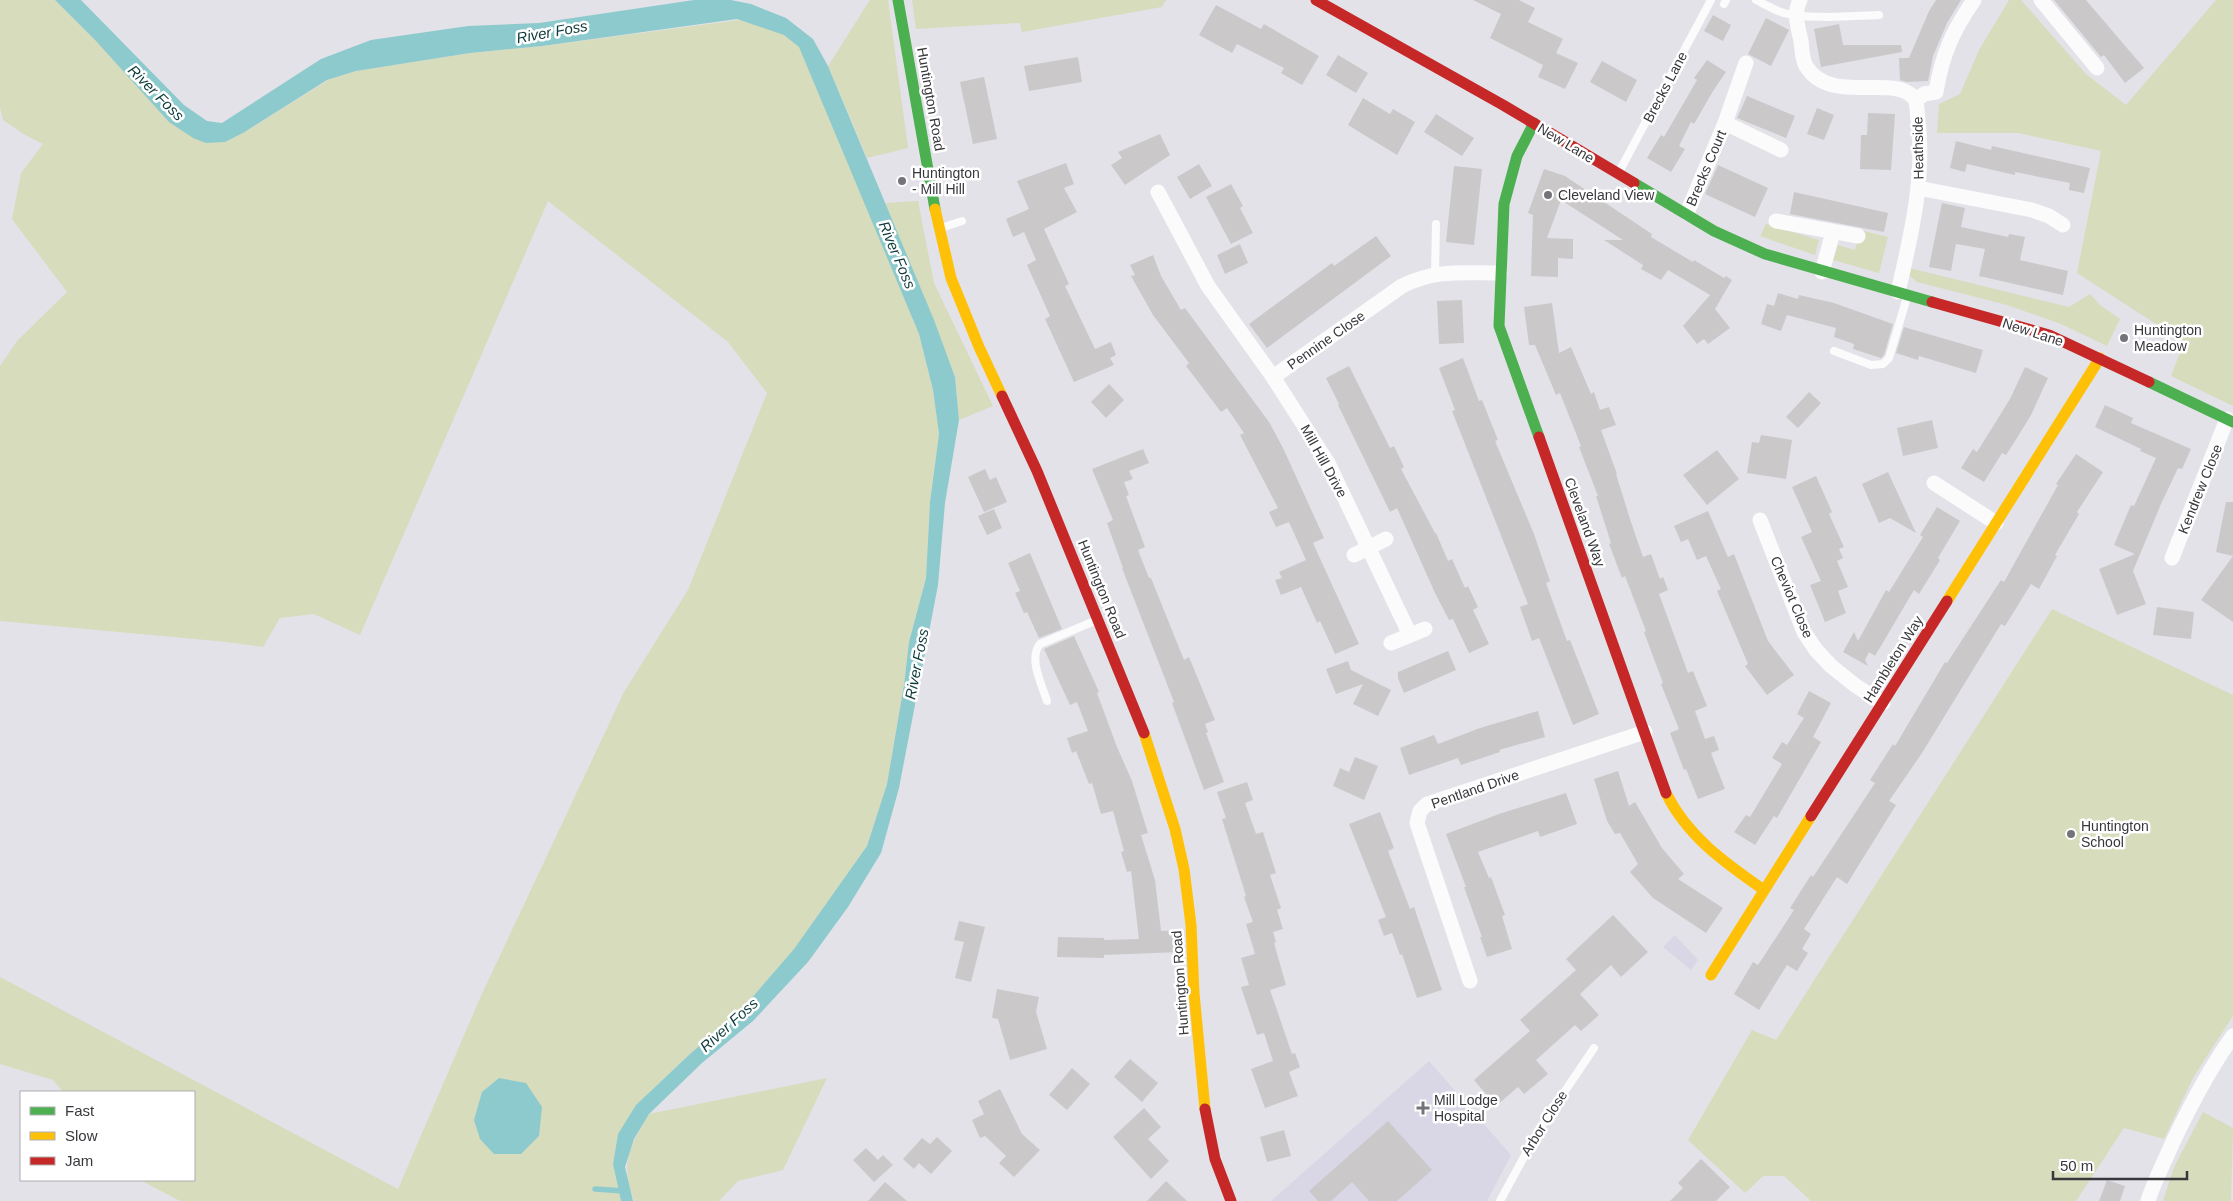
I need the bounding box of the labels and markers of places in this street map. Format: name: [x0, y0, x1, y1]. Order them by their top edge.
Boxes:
place label: Huntington - Mill Hill: [912, 165, 980, 197]
marker: Huntington - Mill Hill: [896, 175, 908, 187]
place label: Cleveland View: [1558, 187, 1655, 203]
marker: Cleveland View: [1542, 189, 1554, 201]
place label: Huntington Meadow: [2134, 322, 2202, 354]
marker: Huntington Meadow: [2118, 332, 2130, 344]
place label: Huntington School: [2081, 818, 2149, 850]
marker: Huntington School: [2065, 828, 2077, 840]
place label: Mill Lodge Hospital: [1434, 1092, 1498, 1124]
marker: Mill Lodge Hospital: [1416, 1101, 1430, 1115]

